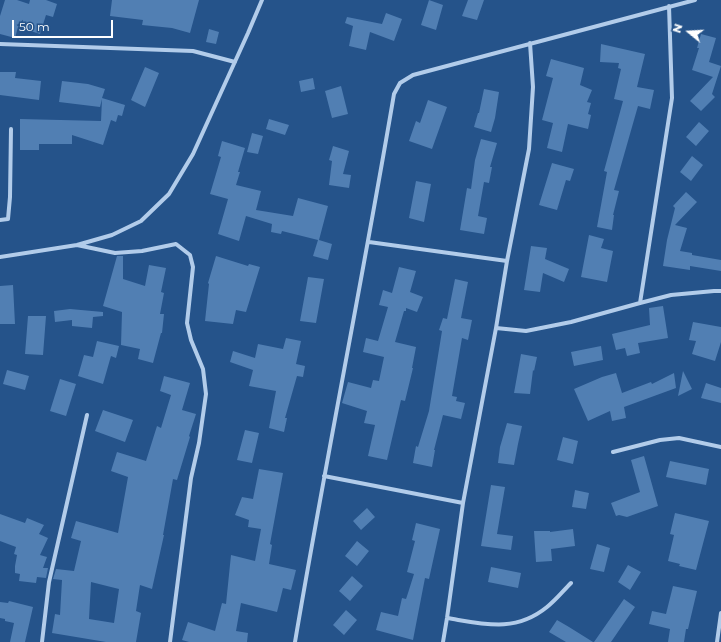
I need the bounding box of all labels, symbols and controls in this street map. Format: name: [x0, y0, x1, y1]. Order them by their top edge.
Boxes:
scale bar: [14, 12, 115, 38]
north arrow: [669, 12, 709, 52]
text: 50 m: [19, 19, 50, 34]
text: N: [670, 22, 686, 35]

